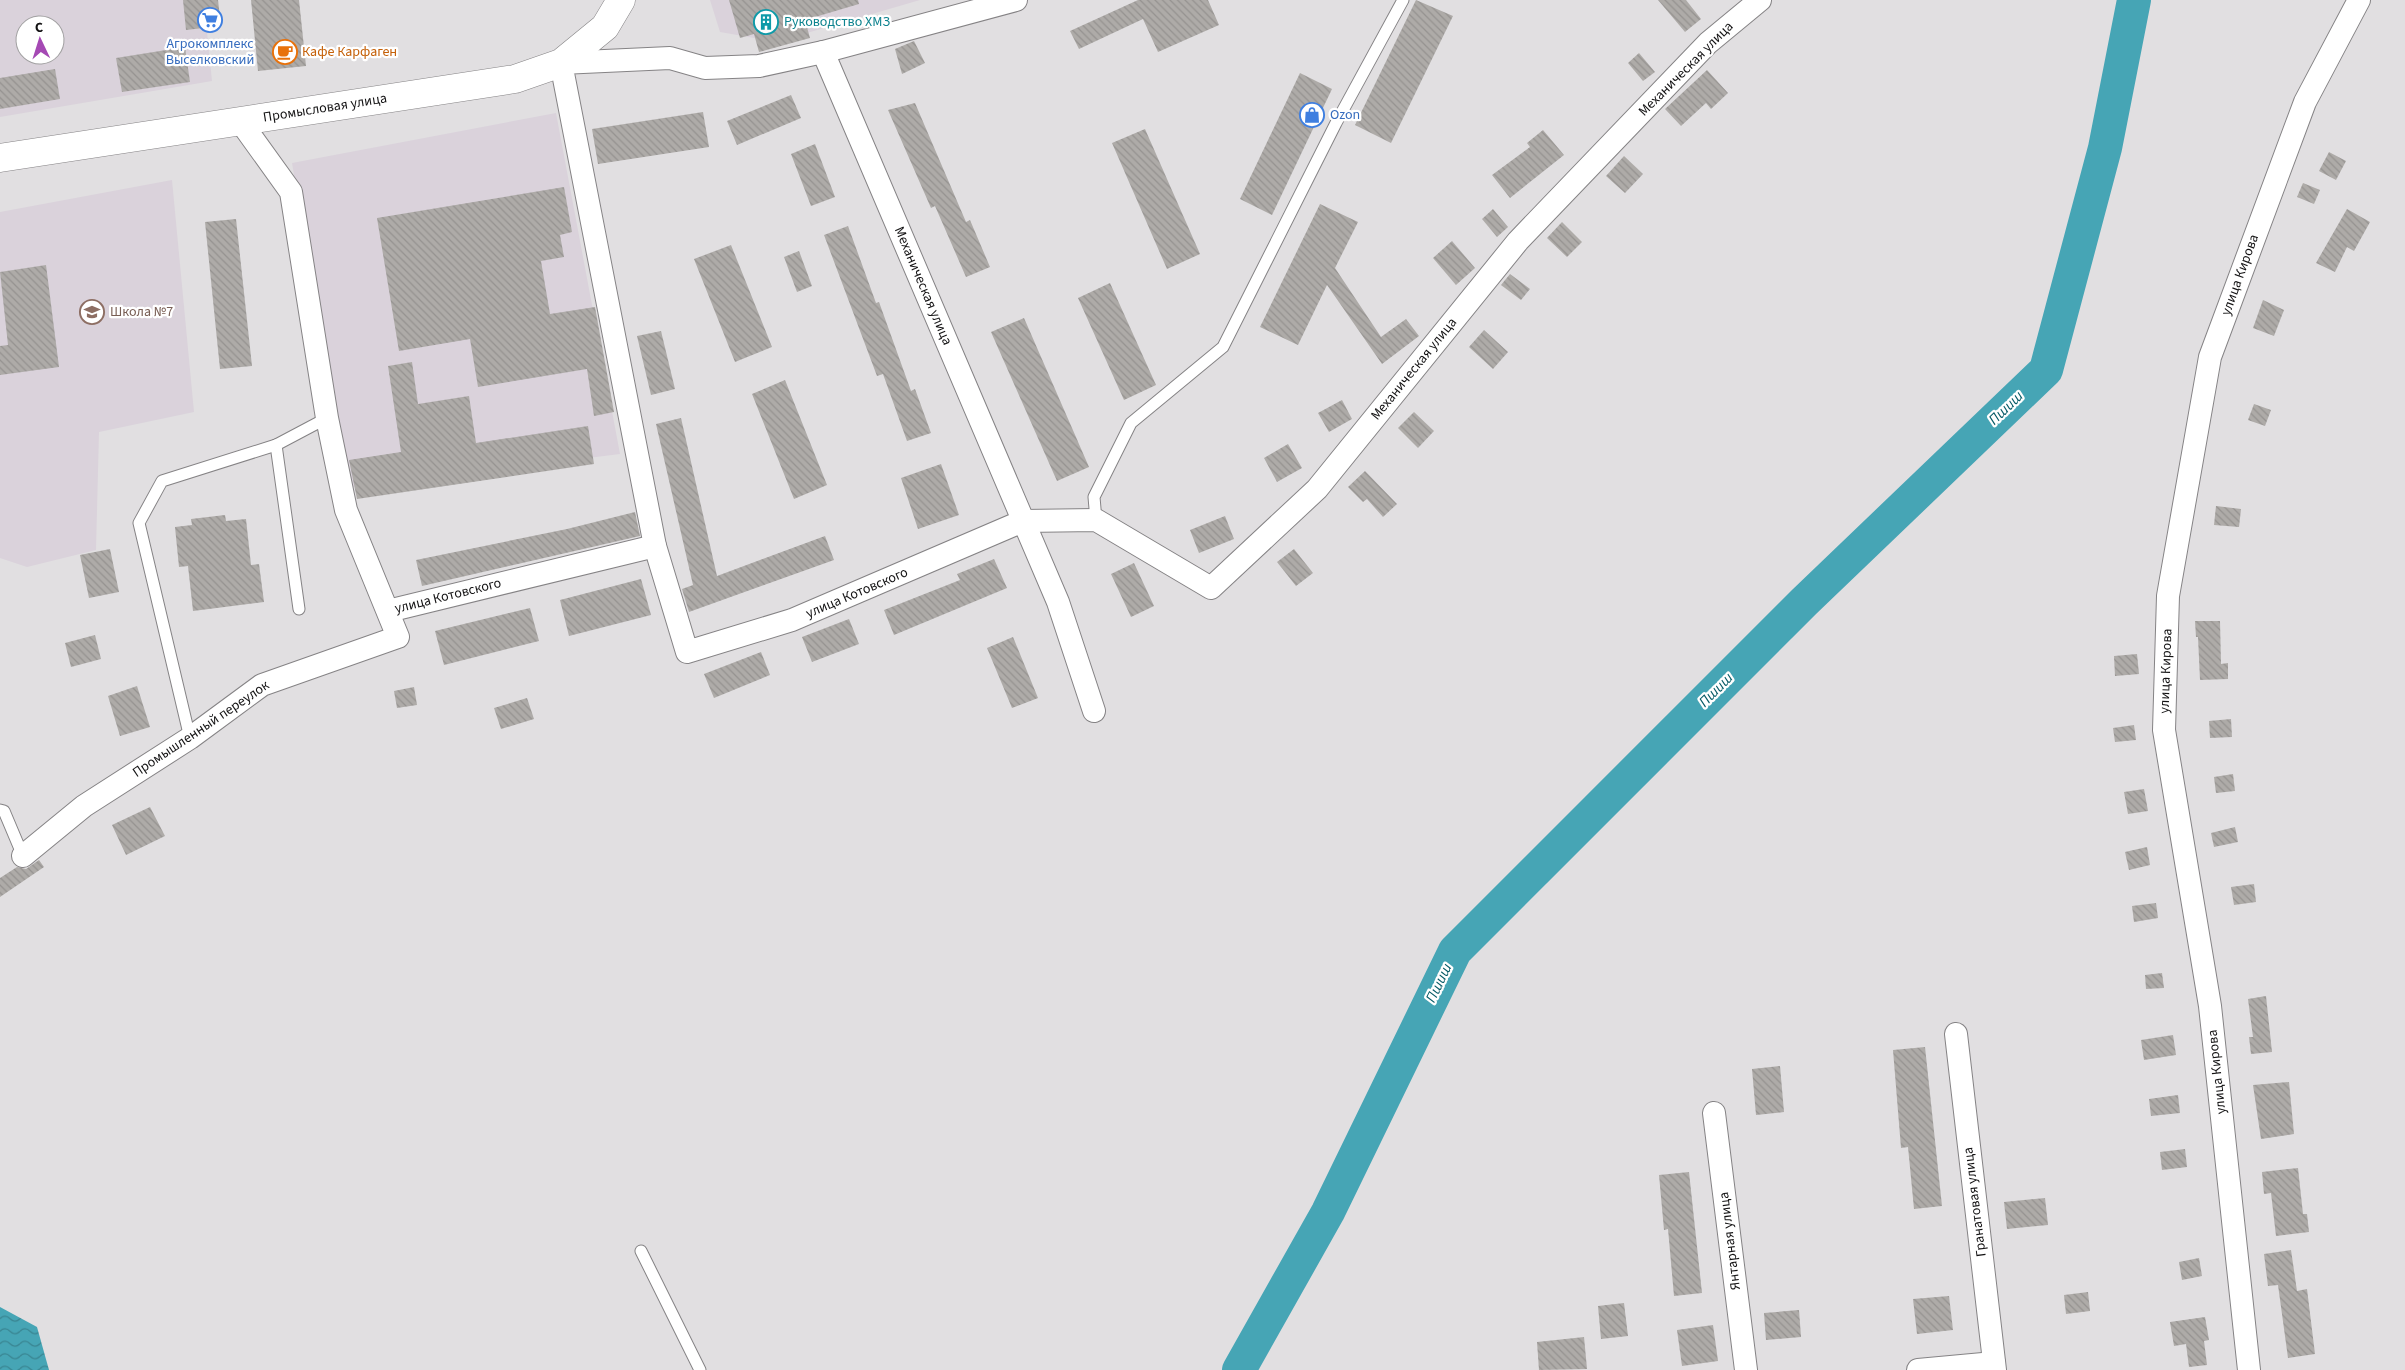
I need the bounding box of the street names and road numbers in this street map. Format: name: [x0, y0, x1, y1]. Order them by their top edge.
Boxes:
street label: Механическая улица: [1634, 17, 1738, 121]
street label: Промысловая улица: [262, 88, 388, 128]
street label: Механическая улица: [889, 224, 957, 348]
street label: улица Кирова: [2216, 232, 2264, 318]
street label: Механическая улица: [1366, 313, 1462, 425]
street label: улица Котовского: [803, 562, 911, 624]
street label: улица Котовского: [393, 573, 503, 619]
street label: улица Кирова: [2155, 628, 2177, 714]
street label: Промышленный переулок: [129, 676, 274, 782]
street label: улица Кирова: [2203, 1029, 2231, 1115]
street label: Гранатовая улица: [1958, 1146, 1992, 1258]
street label: Янтарная улица: [1714, 1191, 1746, 1291]

